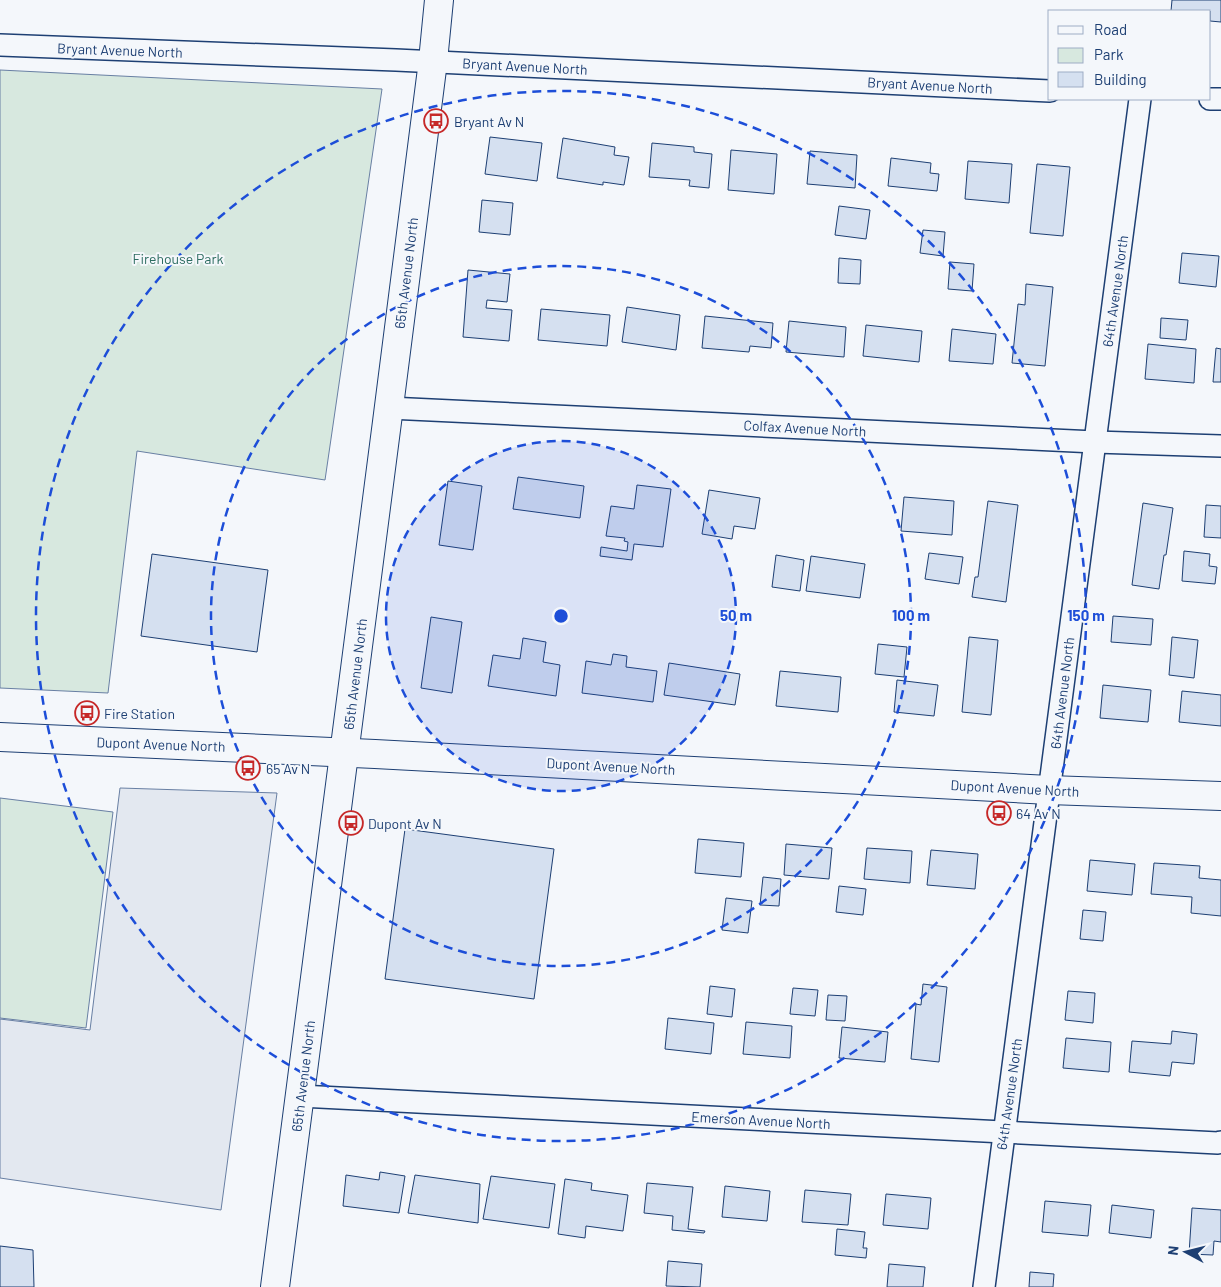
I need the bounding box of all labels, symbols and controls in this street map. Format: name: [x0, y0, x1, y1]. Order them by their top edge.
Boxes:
legend: [1048, 10, 1211, 100]
text: Road: [1094, 20, 1127, 38]
street label: Bryant Avenue North: [57, 39, 183, 61]
text: Park: [1094, 45, 1124, 63]
street label: Bryant Avenue North: [462, 54, 588, 78]
text: Building: [1094, 70, 1147, 88]
street label: Bryant Avenue North: [867, 73, 993, 97]
bus stop icon: Bryant Av N: [423, 108, 449, 134]
place label: Bryant Av N: [454, 113, 524, 130]
street label: 65th Avenue North: [391, 216, 421, 330]
street label: 64th Avenue North: [1099, 234, 1131, 348]
park label: Firehouse Park: [132, 250, 224, 267]
street label: Colfax Avenue North: [743, 416, 867, 440]
text: 50 m: [720, 606, 752, 624]
text: 100 m: [892, 606, 930, 624]
text: 150 m: [1067, 606, 1105, 624]
centre of rings: [552, 607, 570, 625]
street label: 65th Avenue North: [340, 617, 370, 731]
street label: 64th Avenue North: [1047, 636, 1077, 750]
bus stop icon: Fire Station: [74, 700, 100, 726]
place label: Fire Station: [104, 705, 175, 722]
street label: Dupont Avenue North: [96, 733, 226, 755]
street label: Dupont Avenue North: [546, 754, 676, 778]
bus stop icon: 65 Av N: [235, 755, 261, 781]
place label: 65 Av N: [266, 760, 310, 777]
street label: Dupont Avenue North: [950, 776, 1080, 800]
bus stop icon: 64 Av N: [986, 800, 1012, 826]
place label: 64 Av N: [1016, 805, 1061, 822]
bus stop icon: Dupont Av N: [338, 810, 364, 836]
place label: Dupont Av N: [368, 815, 442, 832]
street label: 65th Avenue North: [288, 1019, 318, 1133]
street label: 64th Avenue North: [993, 1037, 1025, 1151]
street label: Emerson Avenue North: [691, 1108, 831, 1132]
north arrow: [1161, 1227, 1211, 1277]
text: N: [1164, 1245, 1182, 1256]

